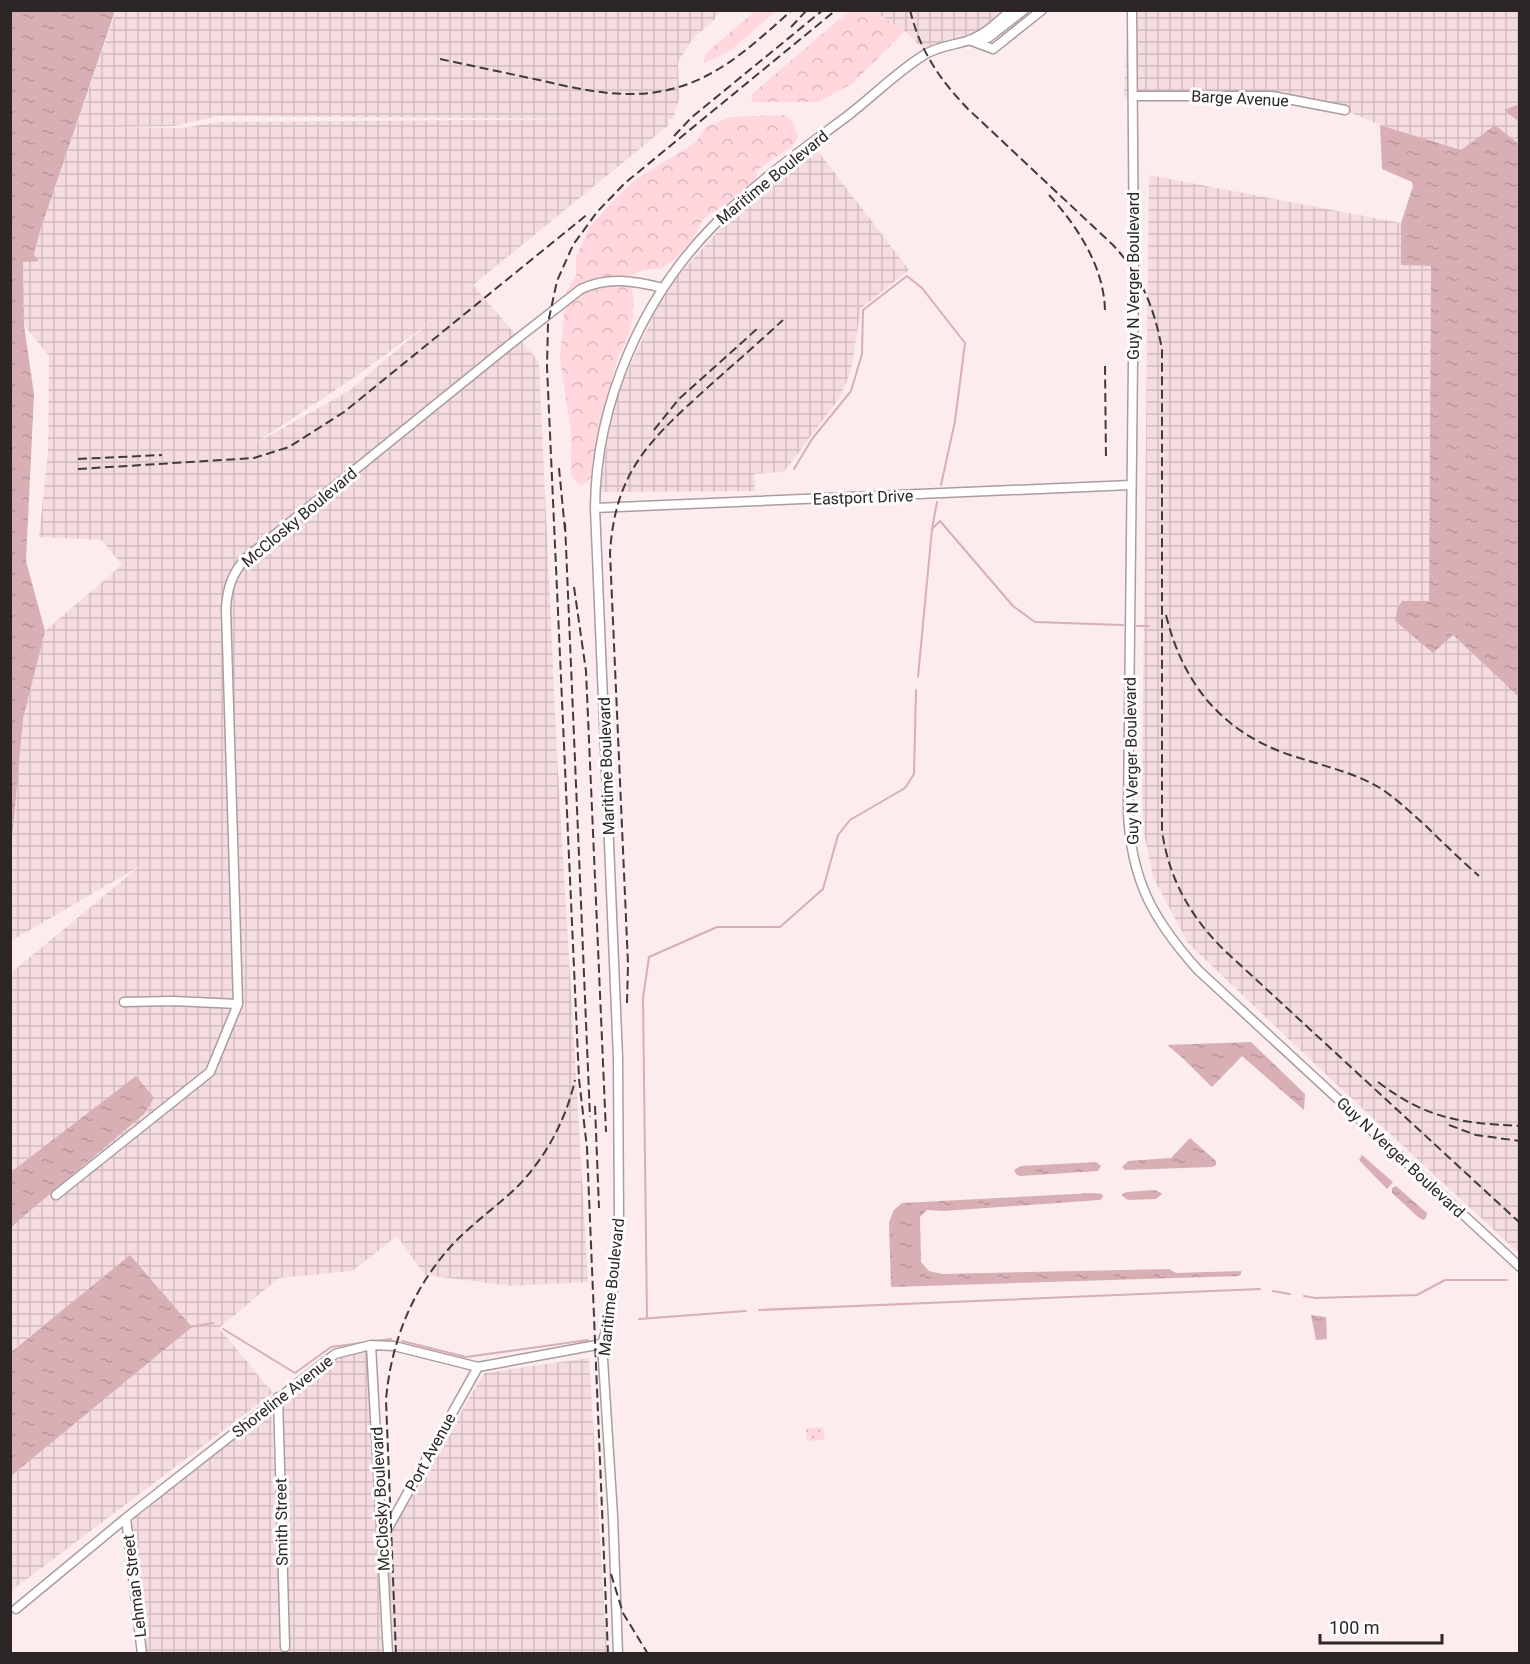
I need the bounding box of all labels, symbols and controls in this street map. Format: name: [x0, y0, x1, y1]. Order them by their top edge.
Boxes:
street label: Barge Avenue: [1191, 86, 1289, 111]
street label: Maritime Boulevard: [713, 126, 832, 228]
street label: Guy N Verger Boulevard: [1124, 192, 1143, 360]
street label: McClosky Boulevard: [238, 464, 361, 571]
street label: Eastport Drive: [813, 486, 913, 509]
street label: Guy N Verger Boulevard: [1121, 677, 1142, 845]
street label: Maritime Boulevard: [595, 696, 618, 835]
street label: Guy N Verger Boulevard: [1333, 1093, 1469, 1222]
street label: Maritime Boulevard: [595, 1217, 628, 1357]
street label: Shoreline Avenue: [228, 1351, 336, 1442]
street label: Port Avenue: [401, 1410, 460, 1495]
street label: McClosky Boulevard: [367, 1426, 394, 1572]
street label: Smith Street: [271, 1478, 292, 1566]
street label: Lehman Street: [119, 1533, 150, 1639]
scale bar: [1320, 1607, 1442, 1645]
text: 100 m: [1329, 1617, 1380, 1638]

